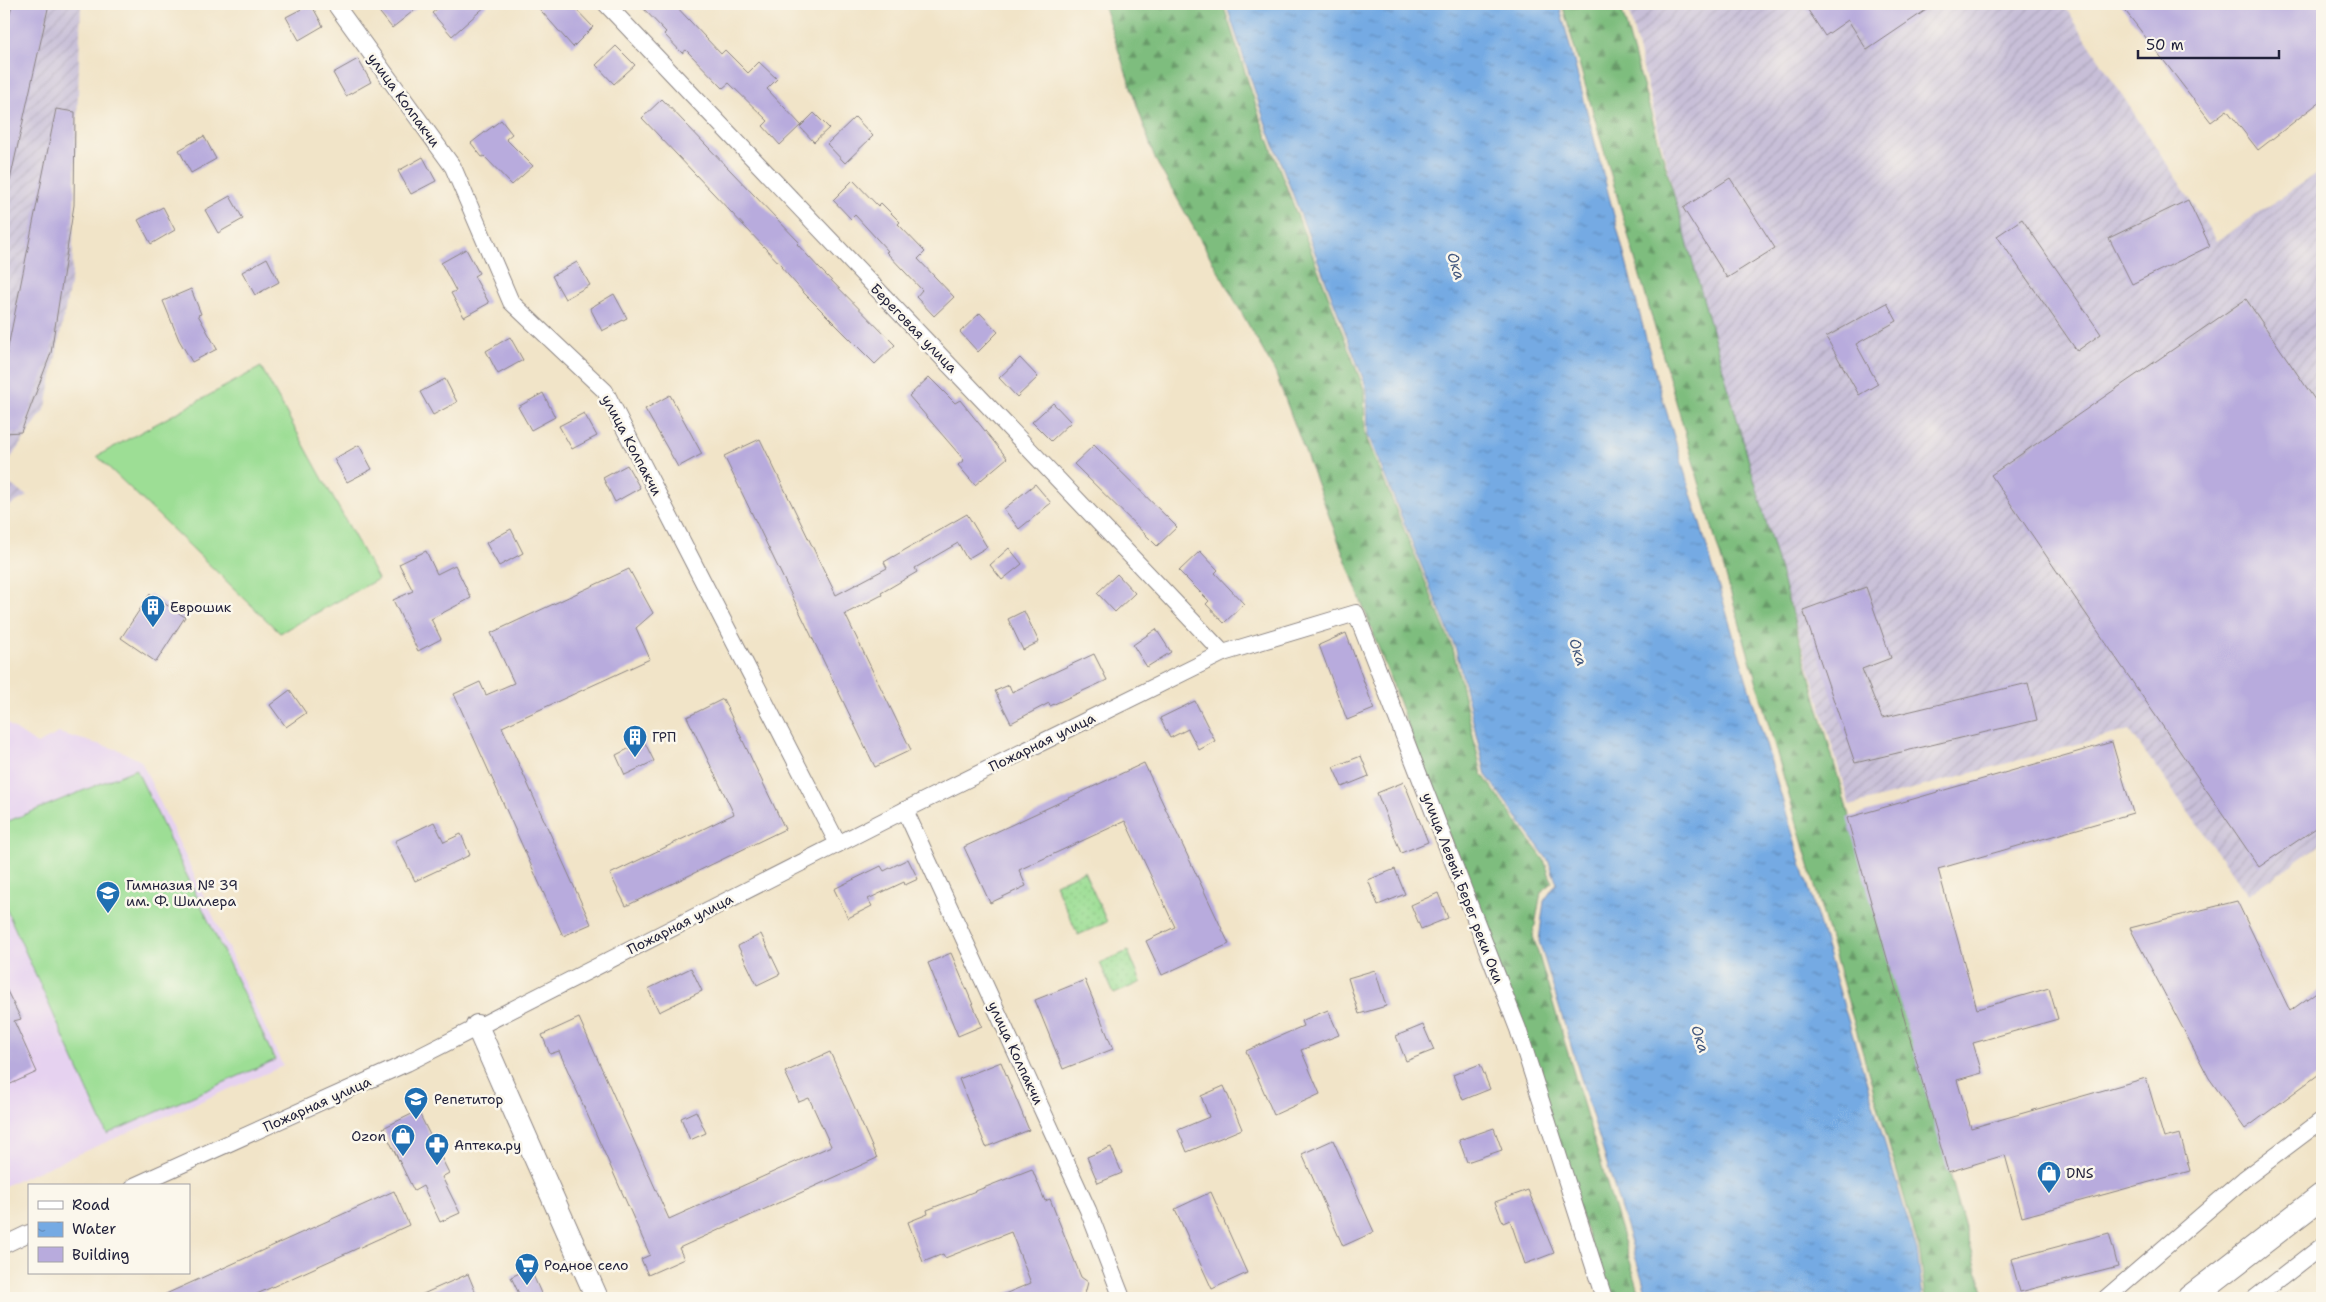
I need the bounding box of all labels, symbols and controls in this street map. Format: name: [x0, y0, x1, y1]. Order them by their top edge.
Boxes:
scale bar: [2138, 28, 2280, 60]
text: 50 m: [2146, 35, 2184, 55]
street label: улица Колпакчи: [364, 49, 444, 151]
water label: Ока: [1442, 250, 1470, 282]
street label: Береговая улица: [867, 279, 961, 377]
street label: улица Колпакчи: [598, 391, 666, 499]
building icon: Еврошик: [140, 594, 166, 628]
place label: Еврошик: [170, 598, 232, 616]
water label: Ока: [1564, 636, 1592, 668]
street label: Пожарная улица: [986, 708, 1098, 776]
building icon: ГРП: [622, 724, 648, 758]
place label: ГРП: [652, 728, 676, 746]
street label: улица Левый Берег реки Оки: [1418, 790, 1508, 986]
place label: Гимназия № 39 им. Ф. Шиллера: [126, 876, 238, 910]
school or university icon: Гимназия № 39 им. Ф. Шиллера: [95, 880, 121, 914]
street label: Пожарная улица: [624, 890, 736, 958]
street label: улица Колпакчи: [984, 998, 1048, 1108]
water label: Ока: [1686, 1023, 1714, 1055]
street label: Пожарная улица: [260, 1072, 374, 1136]
school or university icon: Репетитор: [403, 1086, 429, 1120]
place label: Репетитор: [434, 1090, 504, 1108]
shop icon: Ozon: [390, 1123, 416, 1157]
place label: Ozon: [351, 1127, 386, 1145]
pharmacy icon: Аптека.ру: [424, 1132, 450, 1166]
place label: Аптека.ру: [454, 1136, 521, 1154]
shop icon: DNS: [2036, 1160, 2062, 1194]
place label: DNS: [2066, 1164, 2094, 1182]
legend: [28, 1184, 190, 1274]
text: Road: [72, 1195, 110, 1215]
text: Water: [72, 1219, 116, 1239]
text: Building: [72, 1245, 129, 1265]
supermarket icon: Родное село: [514, 1252, 540, 1286]
place label: Родное село: [544, 1256, 629, 1274]

